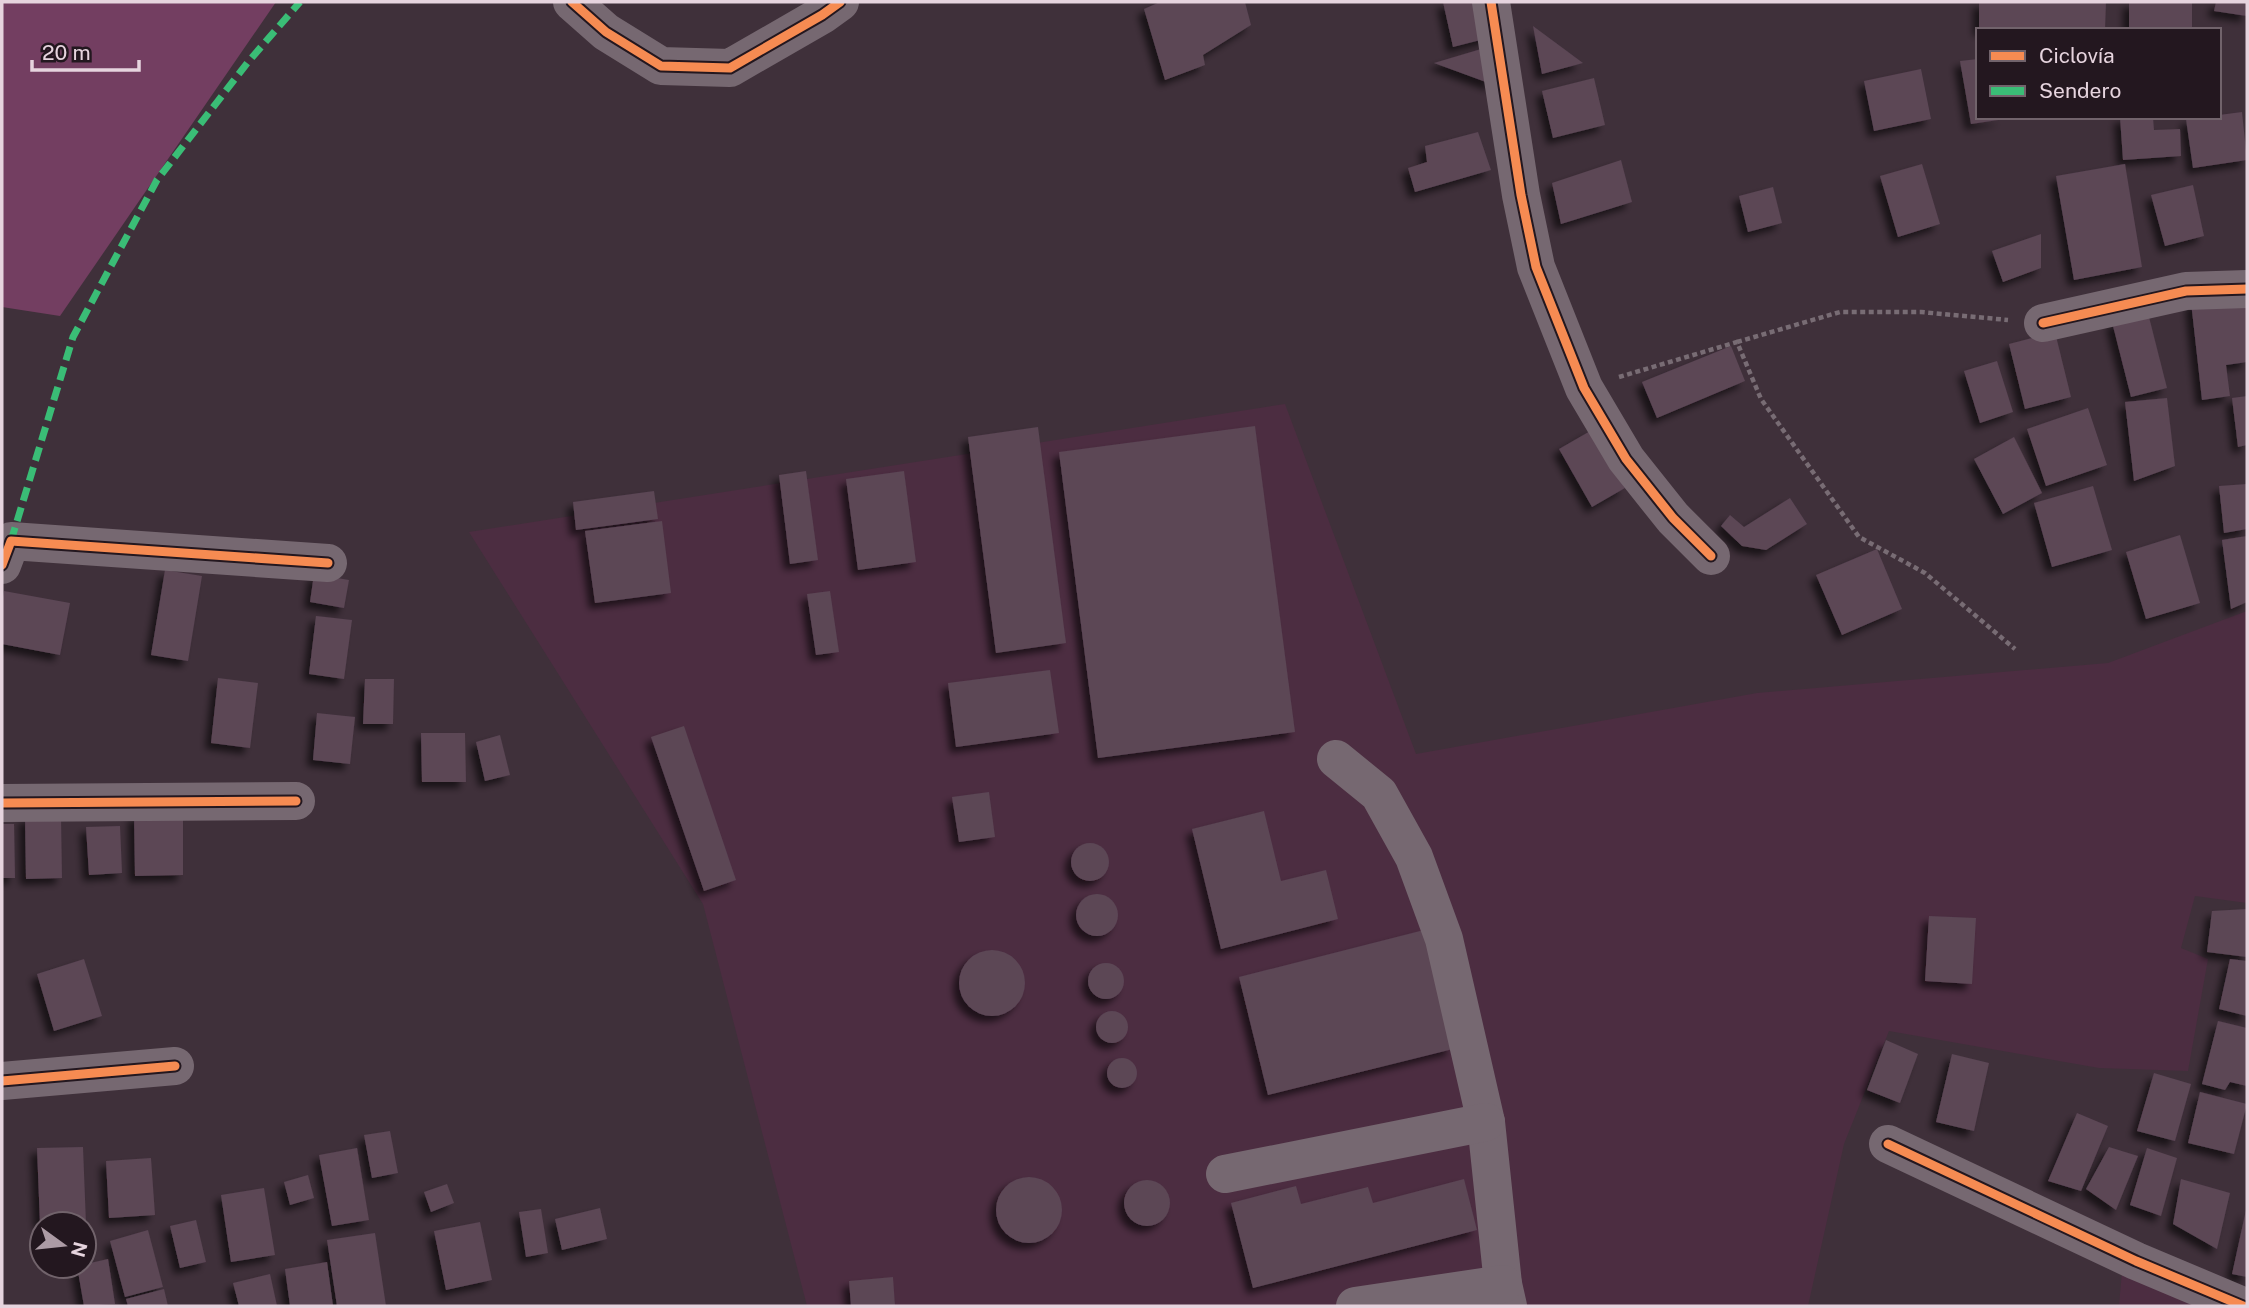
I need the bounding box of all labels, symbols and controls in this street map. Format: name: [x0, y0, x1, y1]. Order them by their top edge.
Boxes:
scale bar: [32, 28, 138, 72]
legend: [1976, 28, 2221, 119]
text: 20 m: [42, 40, 91, 65]
text: Ciclovía: [2039, 43, 2115, 68]
text: Sendero: [2039, 78, 2121, 103]
north arrow: [28, 1210, 98, 1280]
text: N: [67, 1239, 92, 1259]

